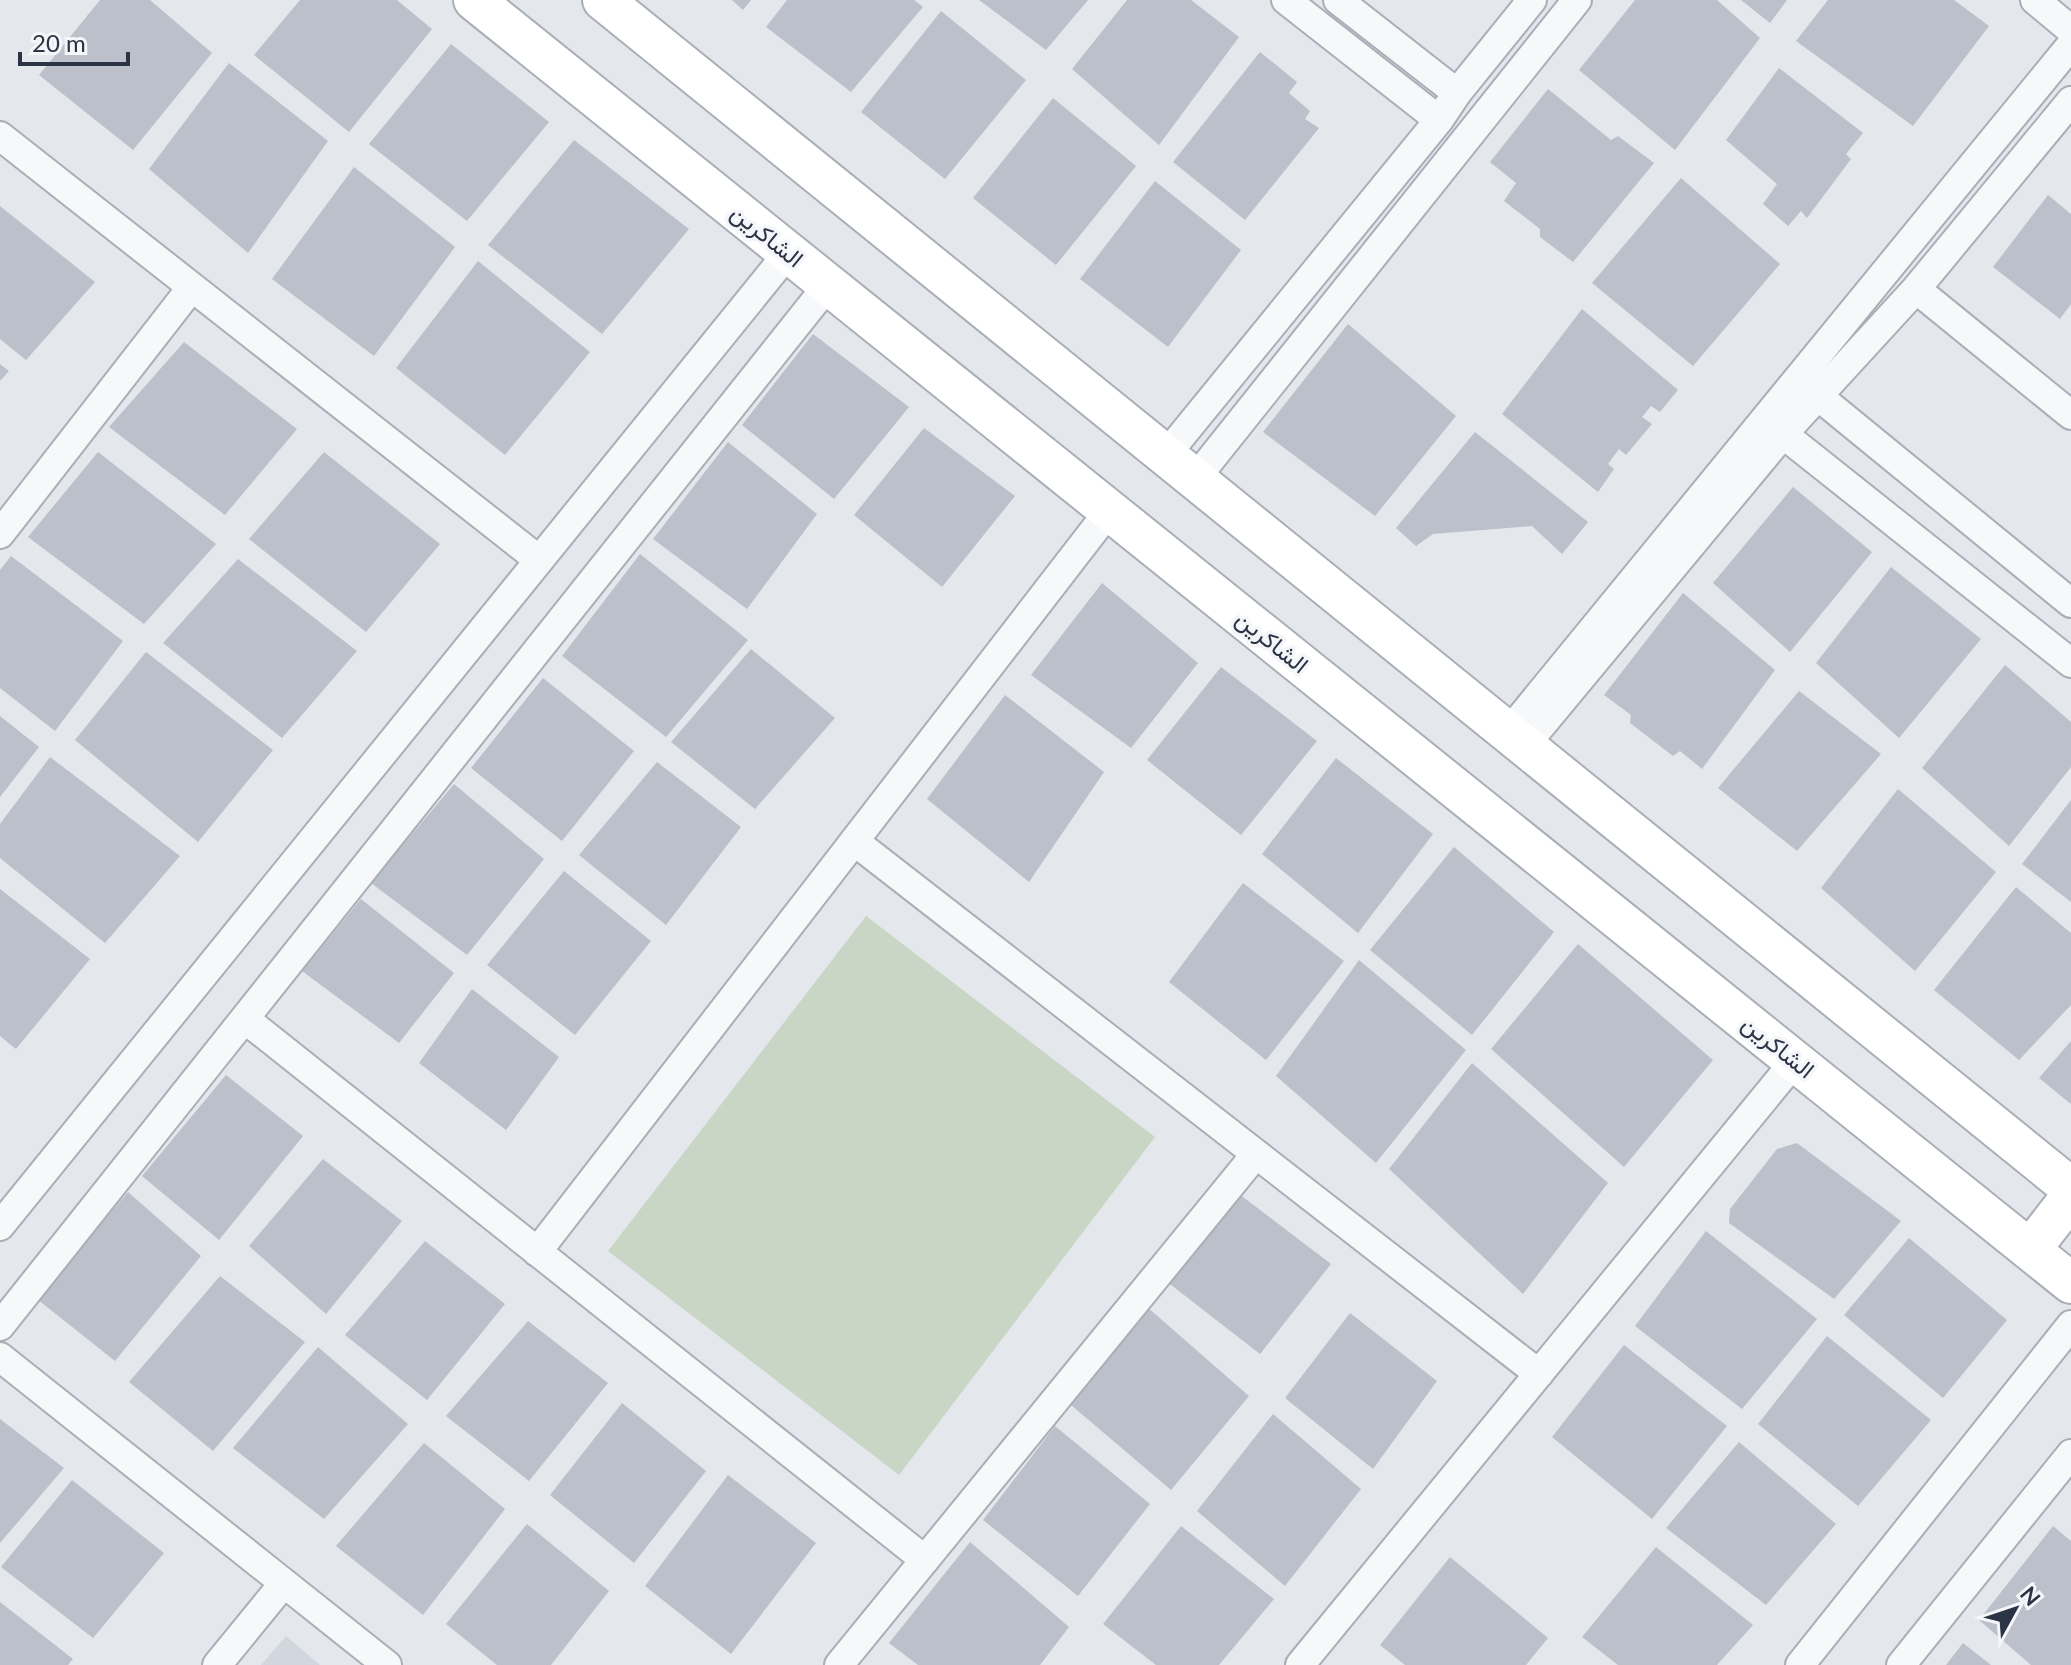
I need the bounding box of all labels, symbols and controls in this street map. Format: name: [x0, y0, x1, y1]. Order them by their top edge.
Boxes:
scale bar: [20, 16, 128, 66]
text: 20 m: [32, 28, 86, 57]
street label: الشاكرين: [725, 197, 810, 274]
street label: الشاكرين: [1230, 603, 1315, 680]
street label: الشاكرين: [1736, 1008, 1821, 1085]
north arrow: [1975, 1569, 2055, 1649]
text: N: [2015, 1581, 2046, 1611]

